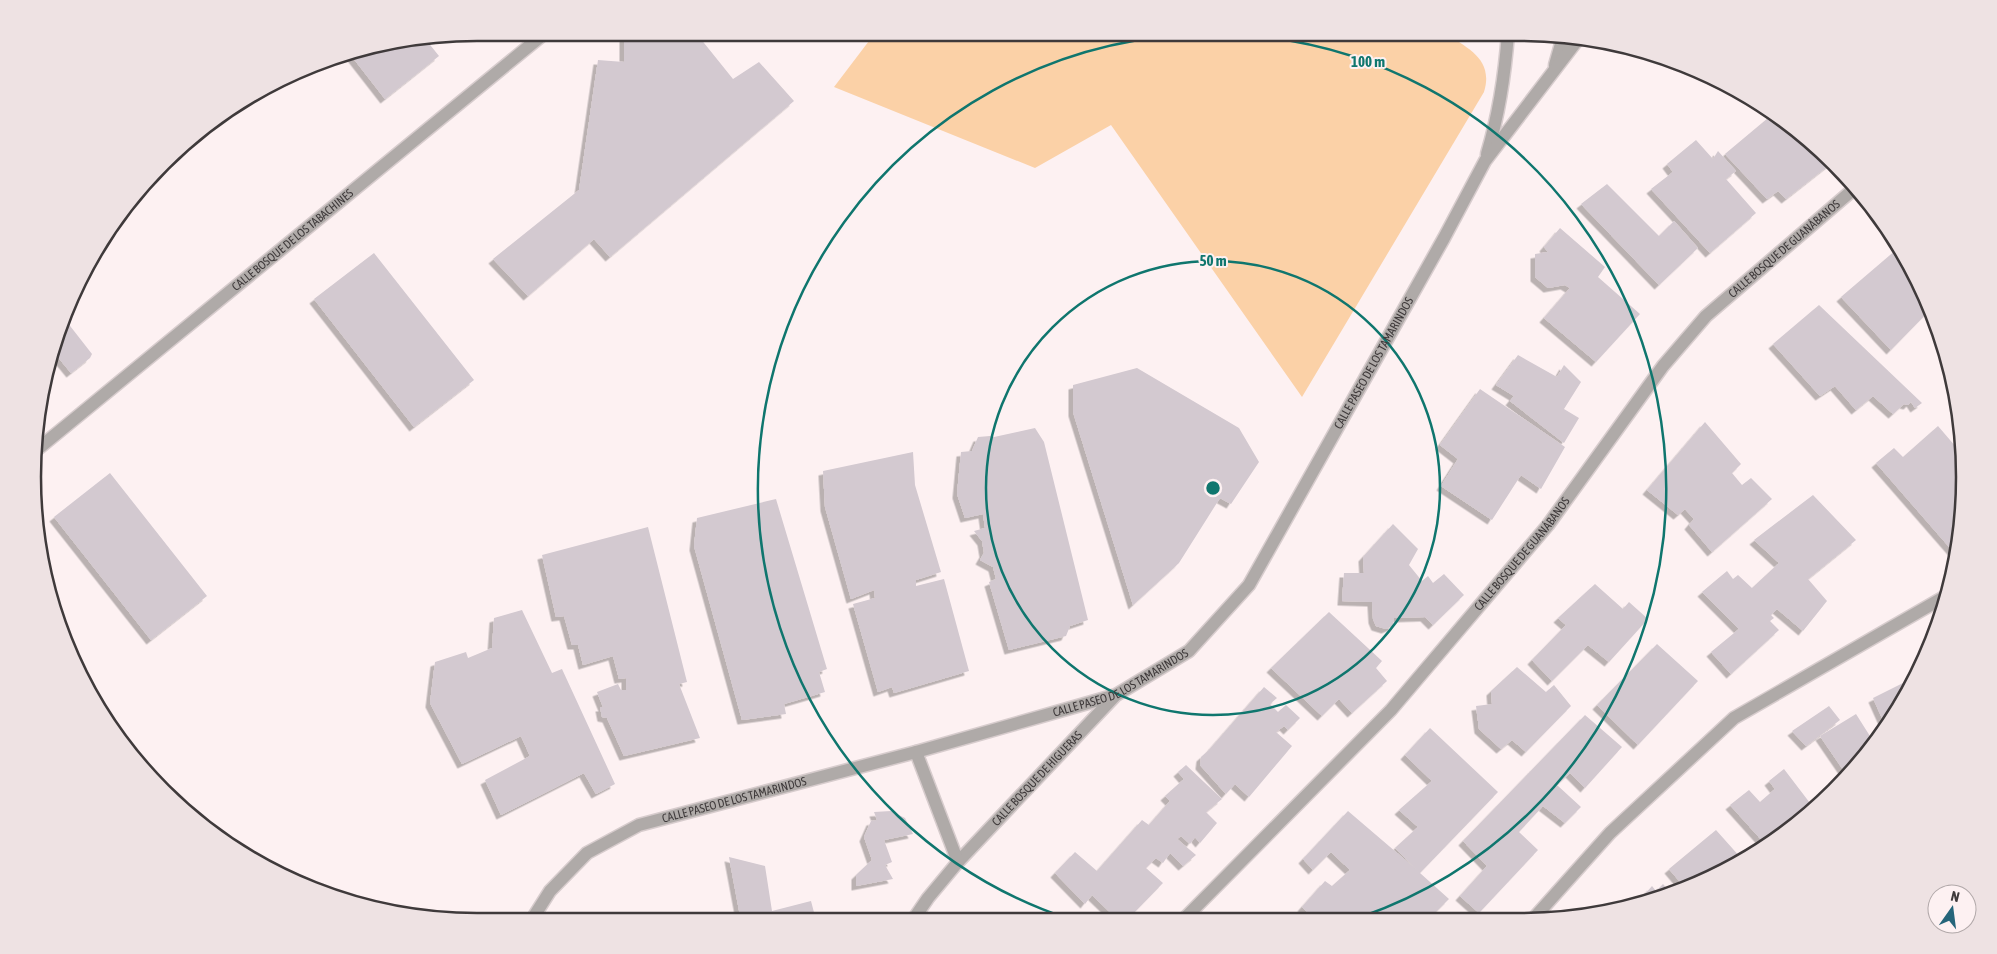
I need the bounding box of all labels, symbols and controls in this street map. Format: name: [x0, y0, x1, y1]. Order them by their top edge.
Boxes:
text: 100 m: [1351, 53, 1385, 70]
street label: CALLE BOSQUE DE LOS TABACHINES: [229, 186, 356, 294]
street label: CALLE BOSQUE DE GUANÁBANOS: [1725, 197, 1843, 301]
text: 50 m: [1200, 252, 1227, 269]
street label: CALLE PASEO DE LOS TAMARINDOS: [1331, 295, 1416, 431]
centre of rings: [1204, 479, 1222, 497]
street label: CALLE BOSQUE DE GUANÁBANOS: [1471, 495, 1573, 613]
street label: CALLE PASEO DE LOS TAMARINDOS: [1051, 646, 1191, 720]
street label: CALLE BOSQUE DE HIGUERAS: [989, 728, 1085, 829]
street label: CALLE PASEO DE LOS TAMARINDOS: [660, 774, 808, 826]
north arrow: [1927, 884, 1977, 934]
text: N: [1949, 888, 1961, 905]

